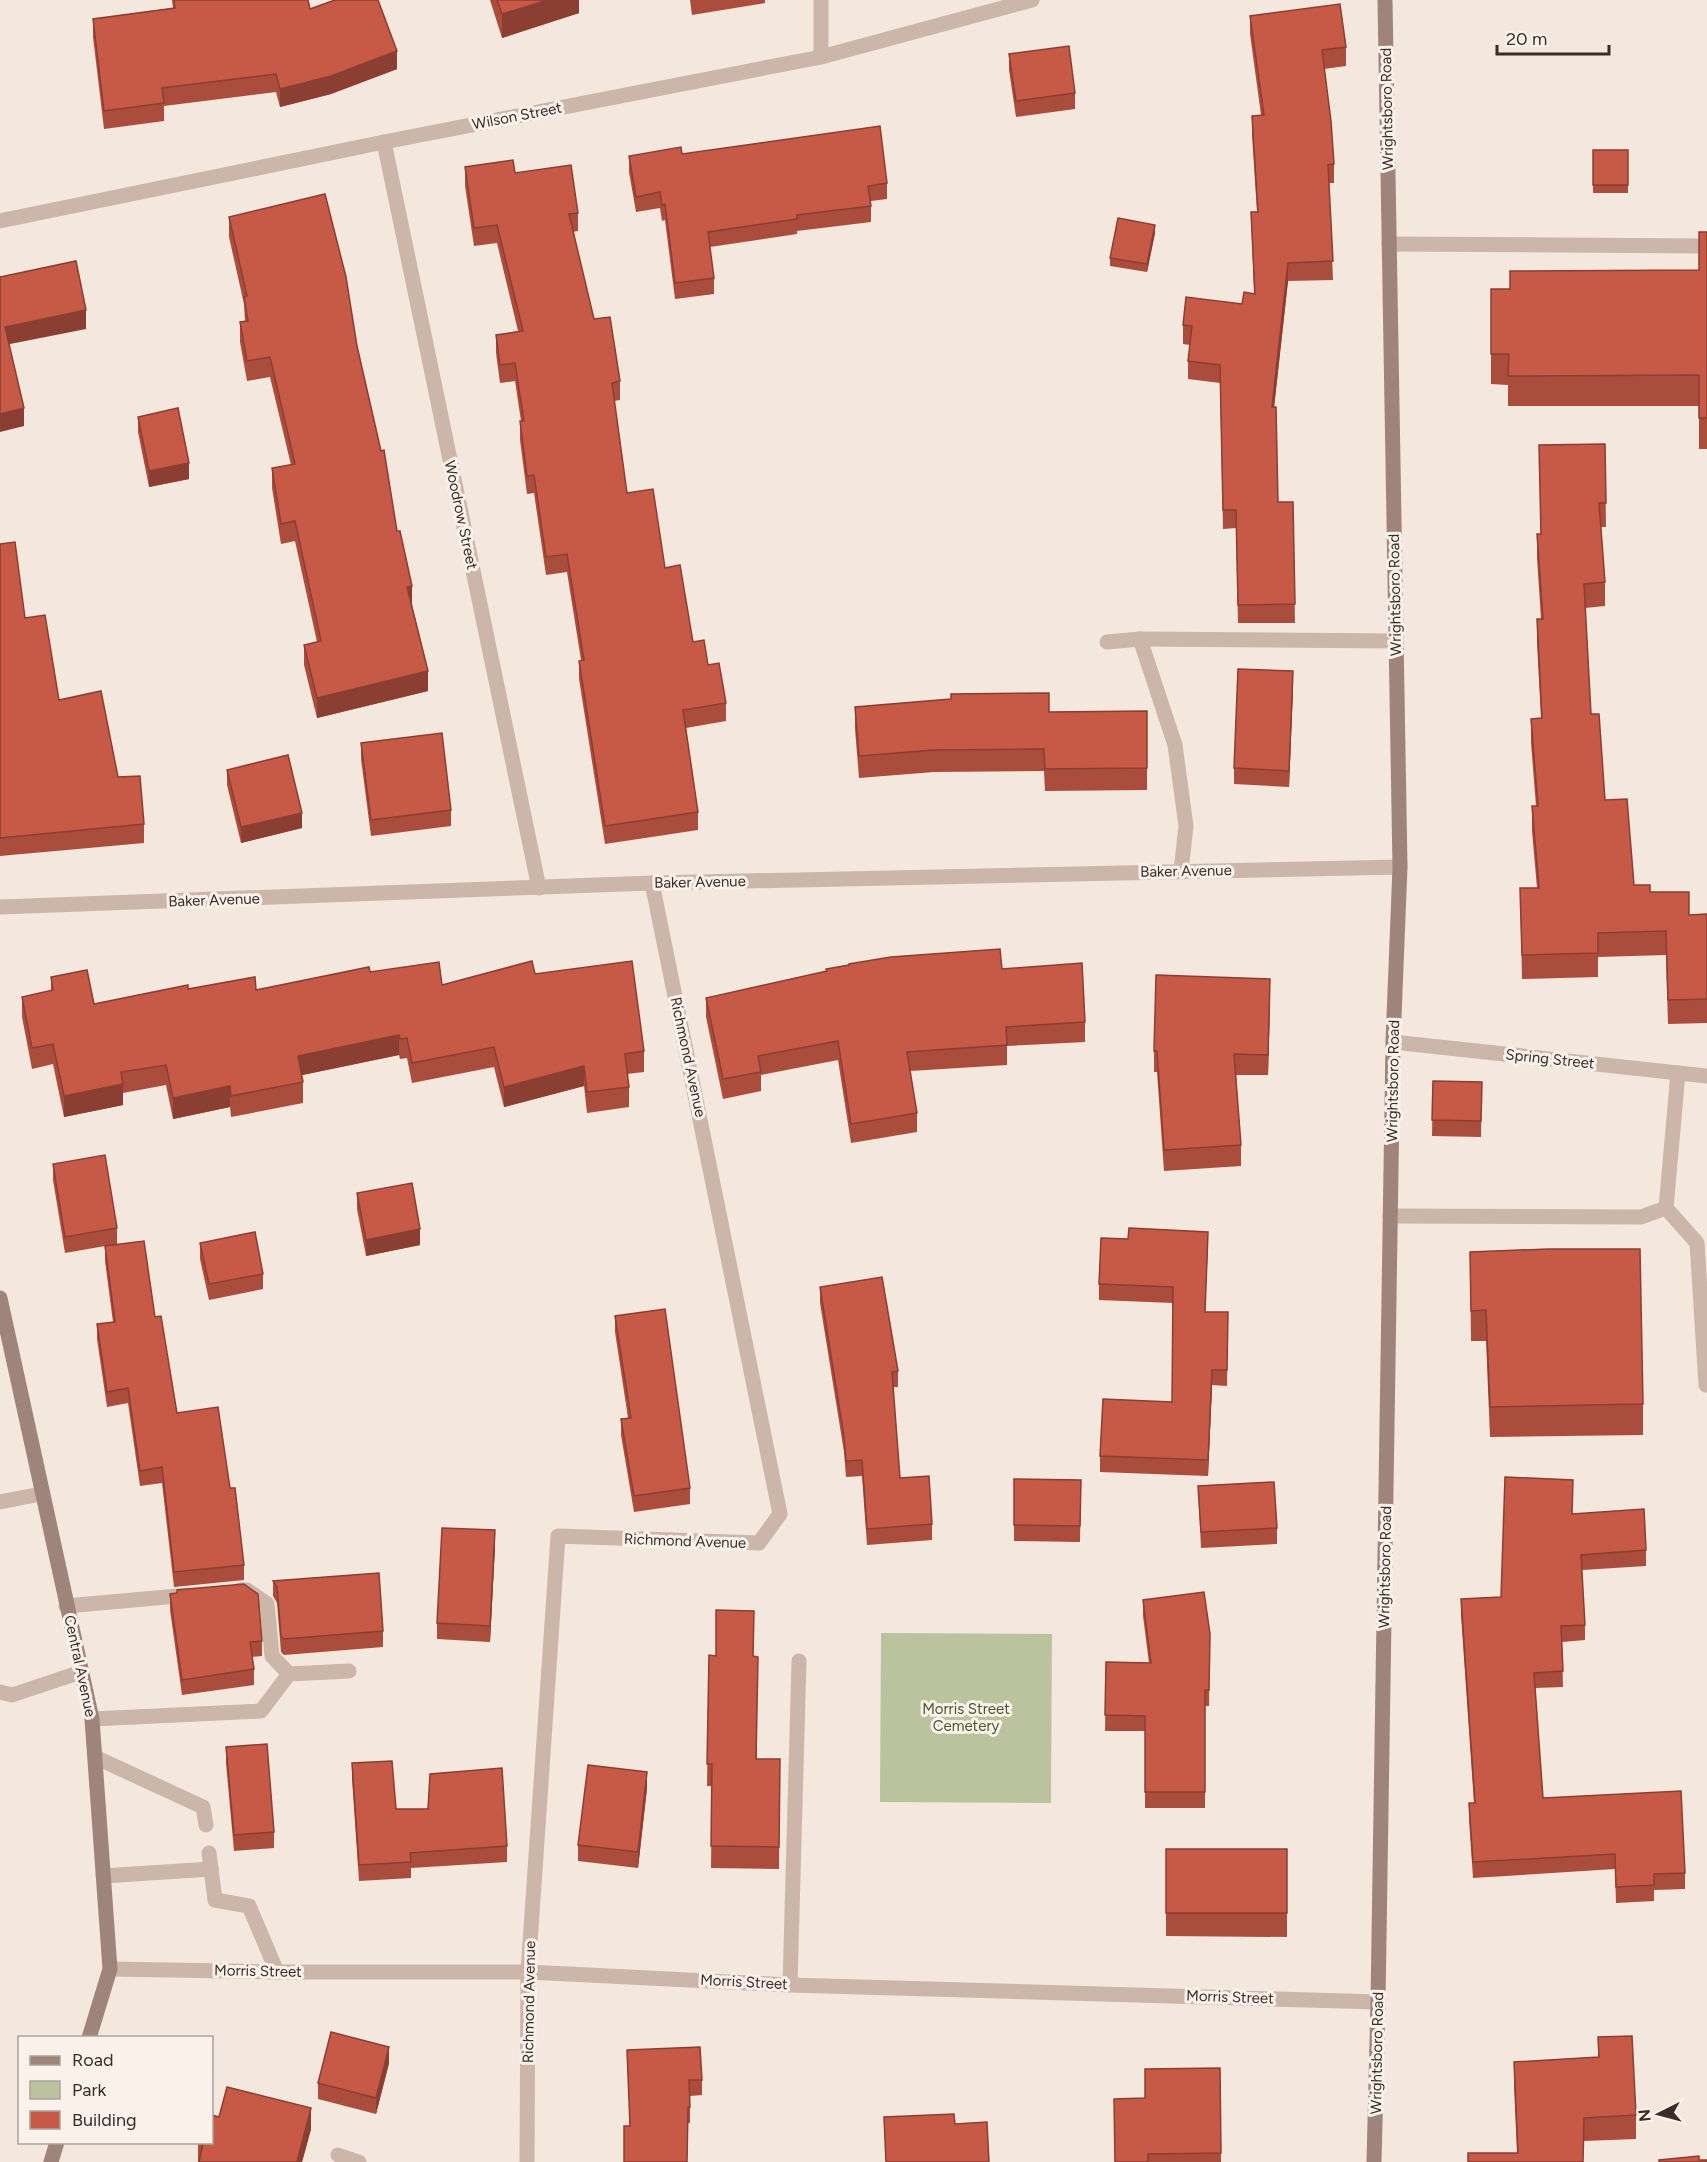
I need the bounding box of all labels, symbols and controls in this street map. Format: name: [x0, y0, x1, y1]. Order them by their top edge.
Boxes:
scale bar: [1497, 18, 1610, 56]
text: 20 m: [1506, 28, 1547, 50]
street label: Wrightsboro Road: [1377, 48, 1397, 170]
street label: Wilson Street: [471, 98, 564, 134]
street label: Woodrow Street: [441, 459, 481, 571]
street label: Wrightsboro Road: [1385, 534, 1405, 656]
street label: Baker Avenue: [1140, 861, 1232, 881]
street label: Baker Avenue: [654, 872, 746, 892]
street label: Baker Avenue: [168, 889, 260, 911]
street label: Richmond Avenue: [666, 995, 710, 1119]
street label: Wrightsboro Road: [1383, 1020, 1403, 1142]
street label: Spring Street: [1505, 1045, 1596, 1073]
street label: Wrightsboro Road: [1375, 1506, 1395, 1628]
street label: Richmond Avenue: [624, 1530, 746, 1552]
street label: Central Avenue: [60, 1614, 100, 1718]
park label: Morris Street Cemetery: [922, 1700, 1010, 1735]
street label: Richmond Avenue: [519, 1941, 539, 2063]
street label: Morris Street: [214, 1961, 302, 1981]
street label: Morris Street: [700, 1971, 789, 1993]
street label: Morris Street: [1186, 1986, 1274, 2008]
street label: Wrightsboro Road: [1367, 1992, 1387, 2114]
legend: [18, 2036, 213, 2144]
text: Road: [72, 2049, 113, 2071]
text: Park: [72, 2079, 107, 2101]
north arrow: [1629, 2084, 1689, 2144]
text: N: [1634, 2108, 1655, 2123]
text: Building: [72, 2109, 137, 2131]

